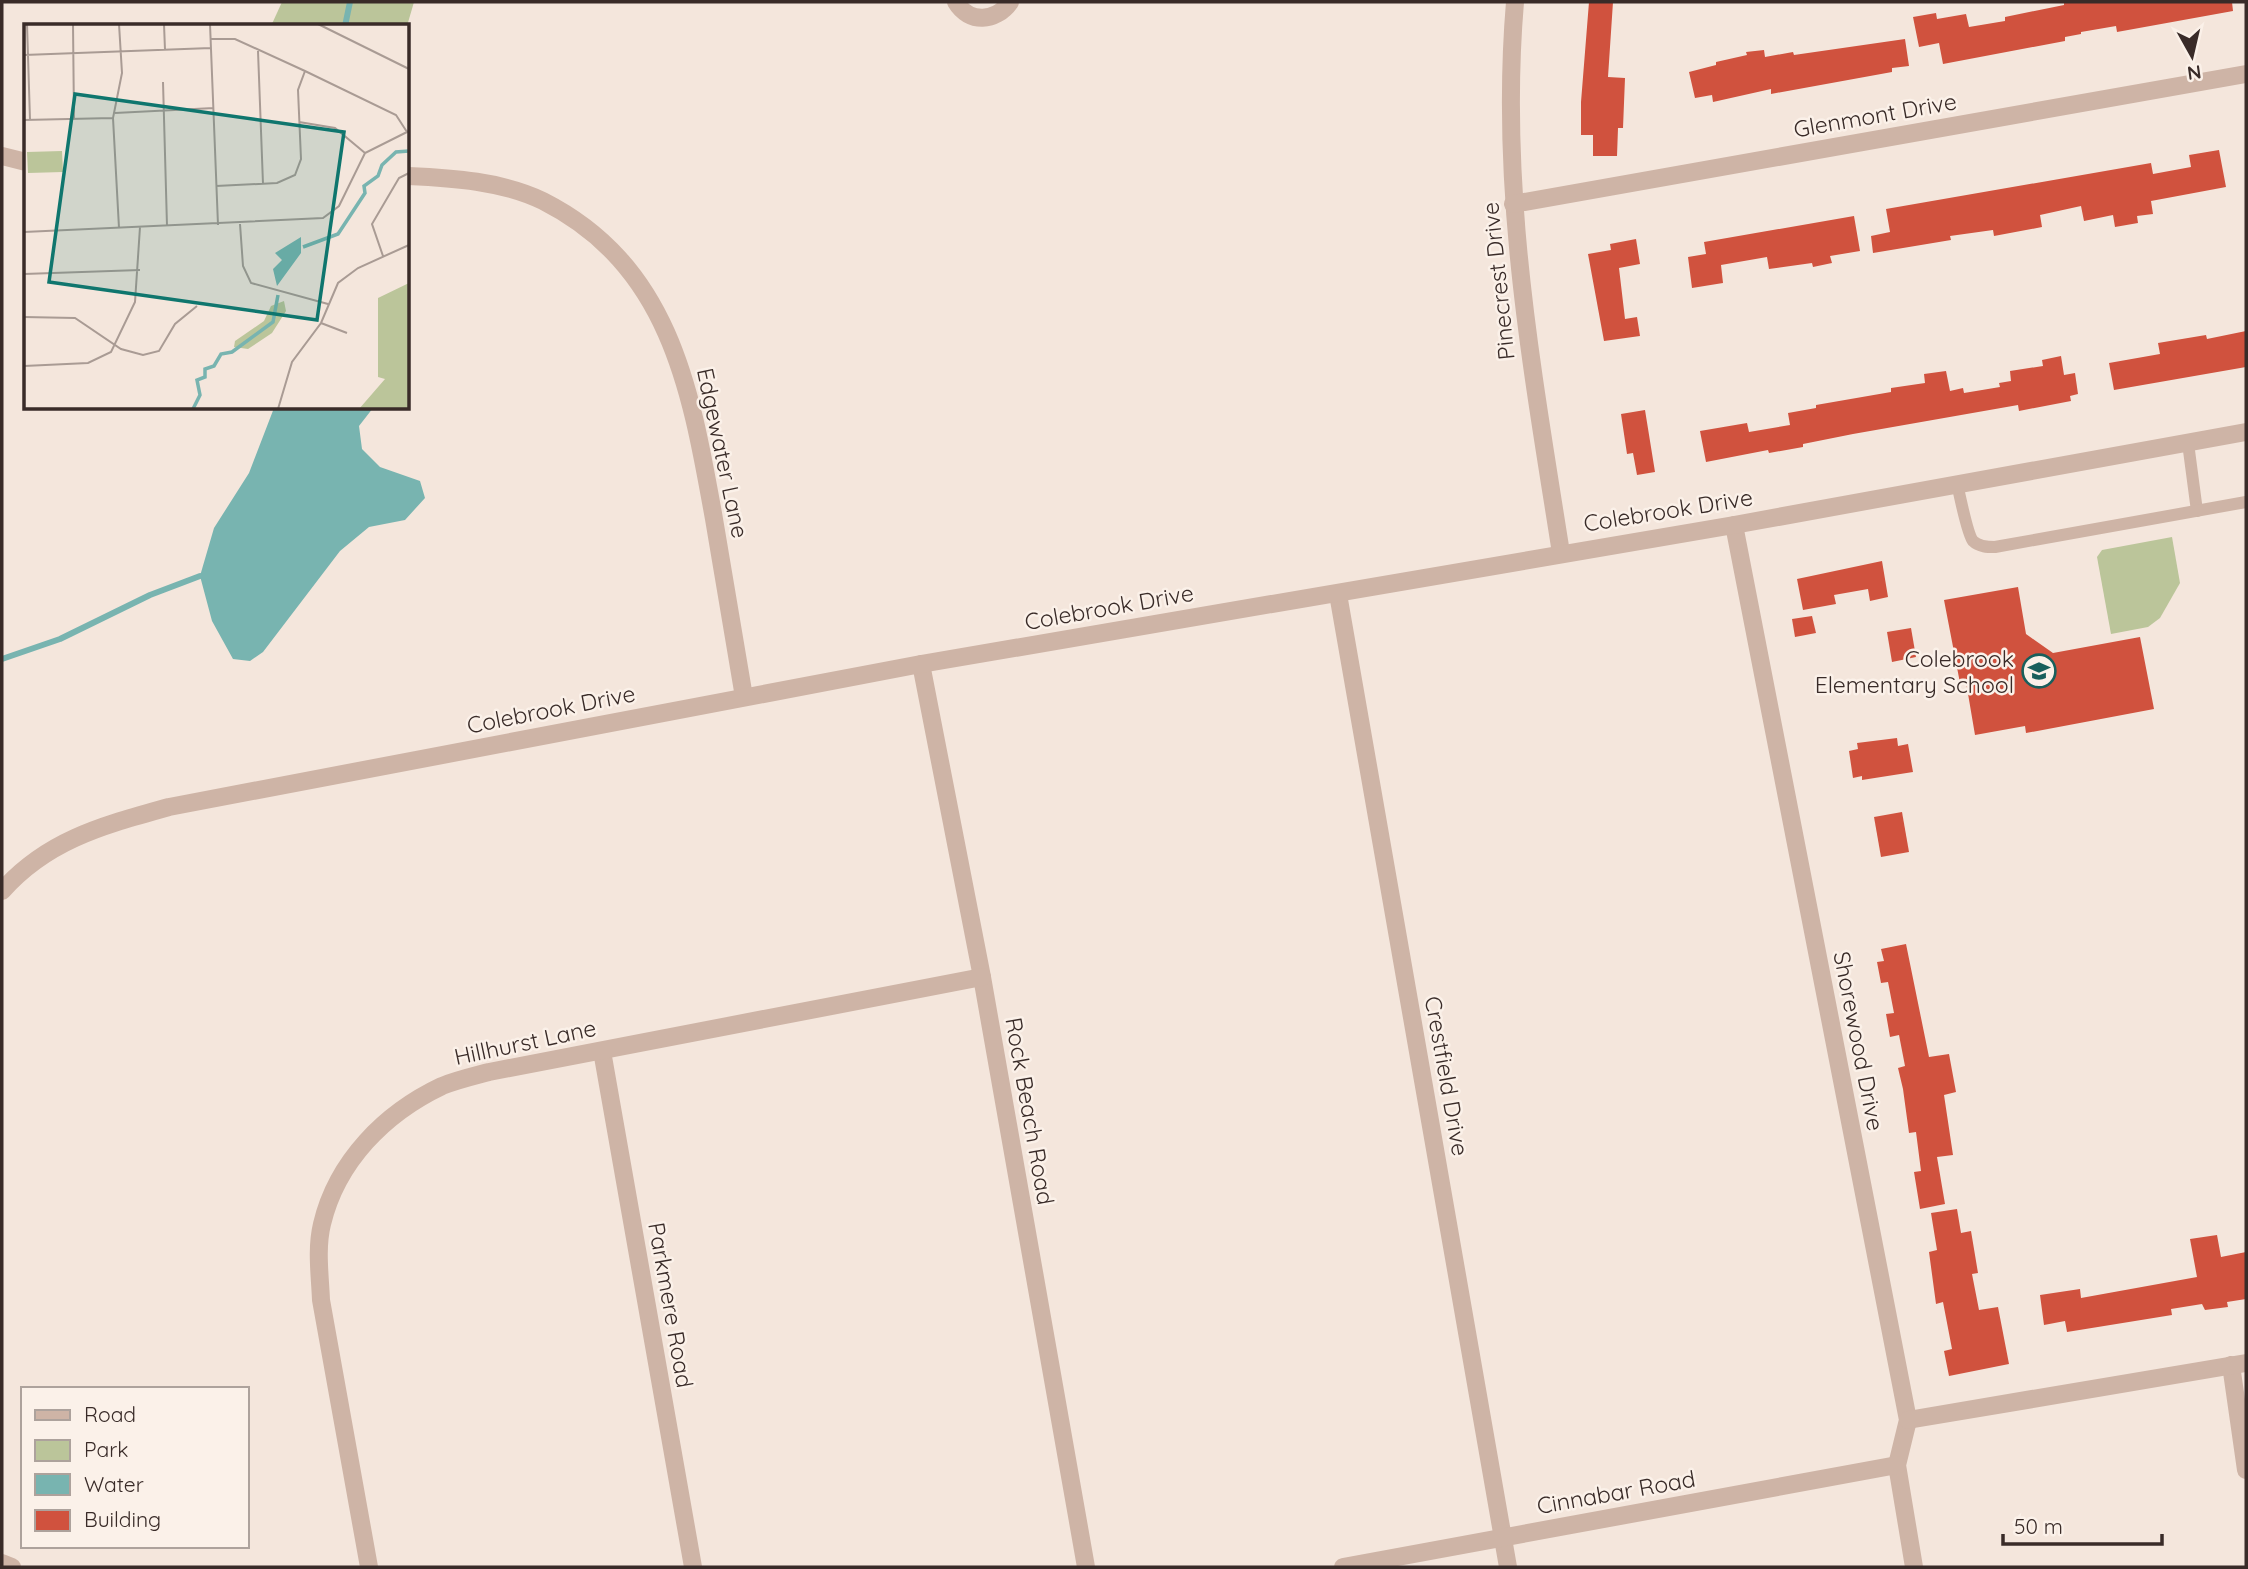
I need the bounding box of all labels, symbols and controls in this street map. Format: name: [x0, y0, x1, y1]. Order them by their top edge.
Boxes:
north arrow: [2157, 21, 2227, 91]
inset map: [24, 24, 410, 410]
text: N: [2186, 60, 2203, 86]
street label: Glenmont Drive: [1791, 86, 1959, 144]
street label: Pinecrest Drive: [1475, 201, 1521, 361]
street label: Edgewater Lane: [691, 365, 755, 541]
street label: Colebrook Drive: [1581, 482, 1755, 538]
street label: Colebrook Drive: [1022, 578, 1196, 636]
place label: Colebrook Elementary School: [1815, 644, 2014, 699]
school or university icon: Colebrook Elementary School: [2020, 652, 2058, 690]
street label: Colebrook Drive: [464, 678, 638, 740]
street label: Shorewood Drive: [1827, 949, 1891, 1133]
street label: Crestfield Drive: [1419, 994, 1475, 1158]
street label: Hillhurst Lane: [451, 1013, 599, 1071]
street label: Rock Beach Road: [999, 1015, 1061, 1207]
street label: Parkmere Road: [642, 1220, 700, 1390]
legend: [21, 1387, 248, 1548]
text: Road: [84, 1401, 136, 1427]
text: Park: [84, 1436, 128, 1462]
street label: Cinnabar Road: [1534, 1464, 1698, 1520]
text: Water: [84, 1471, 144, 1497]
scale bar: [2003, 1502, 2162, 1546]
text: Building: [84, 1506, 161, 1532]
text: 50 m: [2014, 1513, 2063, 1539]

